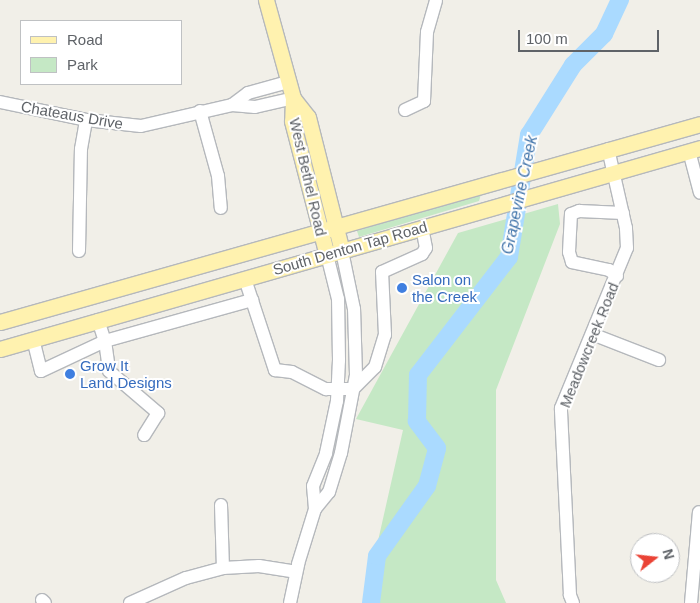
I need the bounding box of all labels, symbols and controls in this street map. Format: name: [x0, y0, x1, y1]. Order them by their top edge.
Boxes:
legend: [20, 20, 182, 85]
scale bar: [520, 20, 661, 52]
text: 100 m: [526, 30, 568, 47]
text: Road: [67, 31, 103, 48]
text: Park: [67, 56, 98, 73]
street label: Chateaus Drive: [20, 97, 124, 133]
street label: West Bethel Road: [286, 116, 330, 238]
water label: Grapevine Creek: [498, 134, 542, 256]
street label: South Denton Tap Road: [271, 217, 429, 279]
place label: Salon on the Creek: [412, 270, 477, 305]
street label: Meadowcreek Road: [556, 280, 622, 410]
marker: Salon on the Creek: [396, 282, 408, 294]
place label: Grow It Land Designs: [80, 356, 172, 391]
marker: Grow It Land Designs: [64, 368, 76, 380]
north arrow: [630, 533, 680, 583]
text: N: [659, 547, 678, 561]

